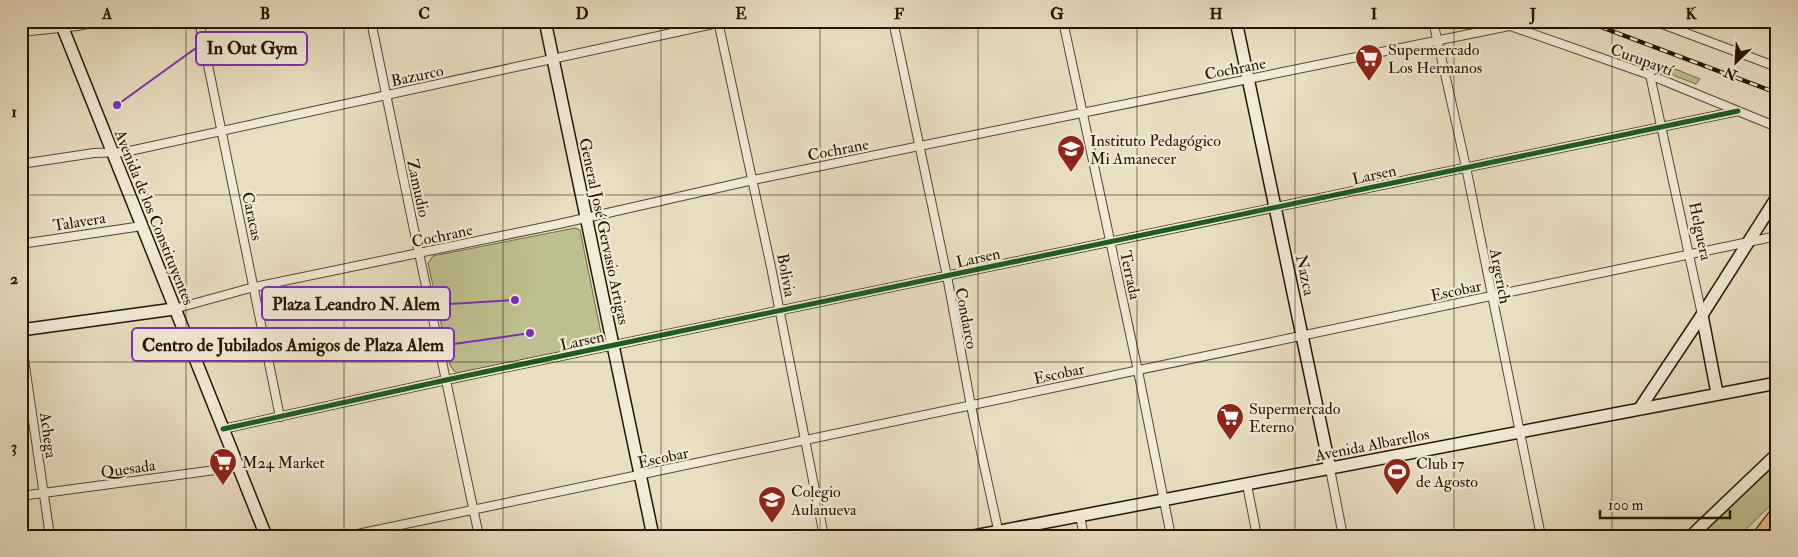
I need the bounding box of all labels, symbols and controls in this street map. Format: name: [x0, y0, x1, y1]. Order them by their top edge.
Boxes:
text: A: [101, 4, 113, 24]
text: B: [260, 4, 270, 24]
text: C: [418, 4, 430, 24]
text: D: [575, 4, 589, 24]
text: E: [735, 4, 747, 24]
text: F: [894, 4, 904, 24]
text: G: [1050, 4, 1064, 24]
text: H: [1209, 4, 1223, 24]
text: I: [1371, 4, 1378, 24]
text: J: [1529, 4, 1537, 25]
text: K: [1685, 4, 1697, 24]
callout: In Out Gym: [196, 32, 307, 65]
text: In Out Gym: [207, 37, 298, 60]
north arrow: [1710, 38, 1760, 88]
street label: Curupaytí: [1607, 39, 1677, 82]
place label: Supermercado Los Hermanos: [1388, 40, 1482, 78]
supermarket icon: Supermercado Los Hermanos: [1354, 43, 1384, 82]
street label: Cochrane: [1203, 53, 1268, 85]
street label: Bazurco: [389, 61, 446, 91]
text: N: [1721, 63, 1741, 84]
text: 1: [11, 102, 17, 122]
street label: Avenida de los Constituyentes: [109, 126, 198, 308]
place label: Instituto Pedagógico Mi Amanecer: [1090, 131, 1221, 169]
street label: Cochrane: [806, 134, 871, 166]
school or university icon: Instituto Pedagógico Mi Amanecer: [1056, 134, 1086, 173]
street label: General José Gervasio Artigas: [573, 136, 634, 327]
street label: Zamudio: [402, 157, 434, 219]
street label: Larsen: [1350, 161, 1398, 189]
street label: Caracas: [237, 190, 267, 242]
street label: Helguera: [1684, 200, 1716, 263]
street label: Talavera: [51, 208, 107, 236]
street label: Cochrane: [410, 220, 475, 252]
street label: Larsen: [954, 244, 1002, 272]
street label: Argerich: [1485, 246, 1515, 306]
street label: Terrada: [1115, 249, 1145, 302]
street label: Bolivia: [772, 252, 800, 299]
street label: Nazca: [1291, 253, 1319, 298]
text: 2: [10, 269, 18, 289]
street label: Escobar: [1429, 276, 1484, 306]
street label: Condarco: [950, 286, 982, 351]
callout: Plaza Leandro N. Alem: [262, 287, 450, 320]
text: Plaza Leandro N. Alem: [272, 293, 441, 316]
street label: Larsen: [558, 327, 606, 355]
callout: Centro de Jubilados Amigos de Plaza Alem: [132, 328, 454, 361]
text: Centro de Jubilados Amigos de Plaza Alem: [142, 334, 445, 357]
street label: Escobar: [1032, 359, 1087, 389]
place label: Supermercado Eterno: [1249, 399, 1341, 437]
supermarket icon: Supermercado Eterno: [1215, 402, 1245, 441]
street label: Achega: [35, 410, 61, 460]
street label: Avenida Albarellos: [1312, 424, 1431, 466]
text: 3: [11, 437, 17, 457]
street label: Escobar: [636, 443, 691, 473]
supermarket icon: M24 Market: [208, 447, 238, 486]
place label: M24 Market: [242, 453, 325, 473]
place label: Club 17 de Agosto: [1416, 454, 1478, 492]
street label: Quesada: [100, 455, 157, 483]
sports icon: Club 17 de Agosto: [1382, 457, 1412, 496]
place label: Colegio Aulanueva: [790, 482, 857, 520]
school or university icon: Colegio Aulanueva: [757, 485, 787, 524]
scale bar: [1600, 487, 1730, 519]
text: 100 m: [1608, 496, 1644, 515]

